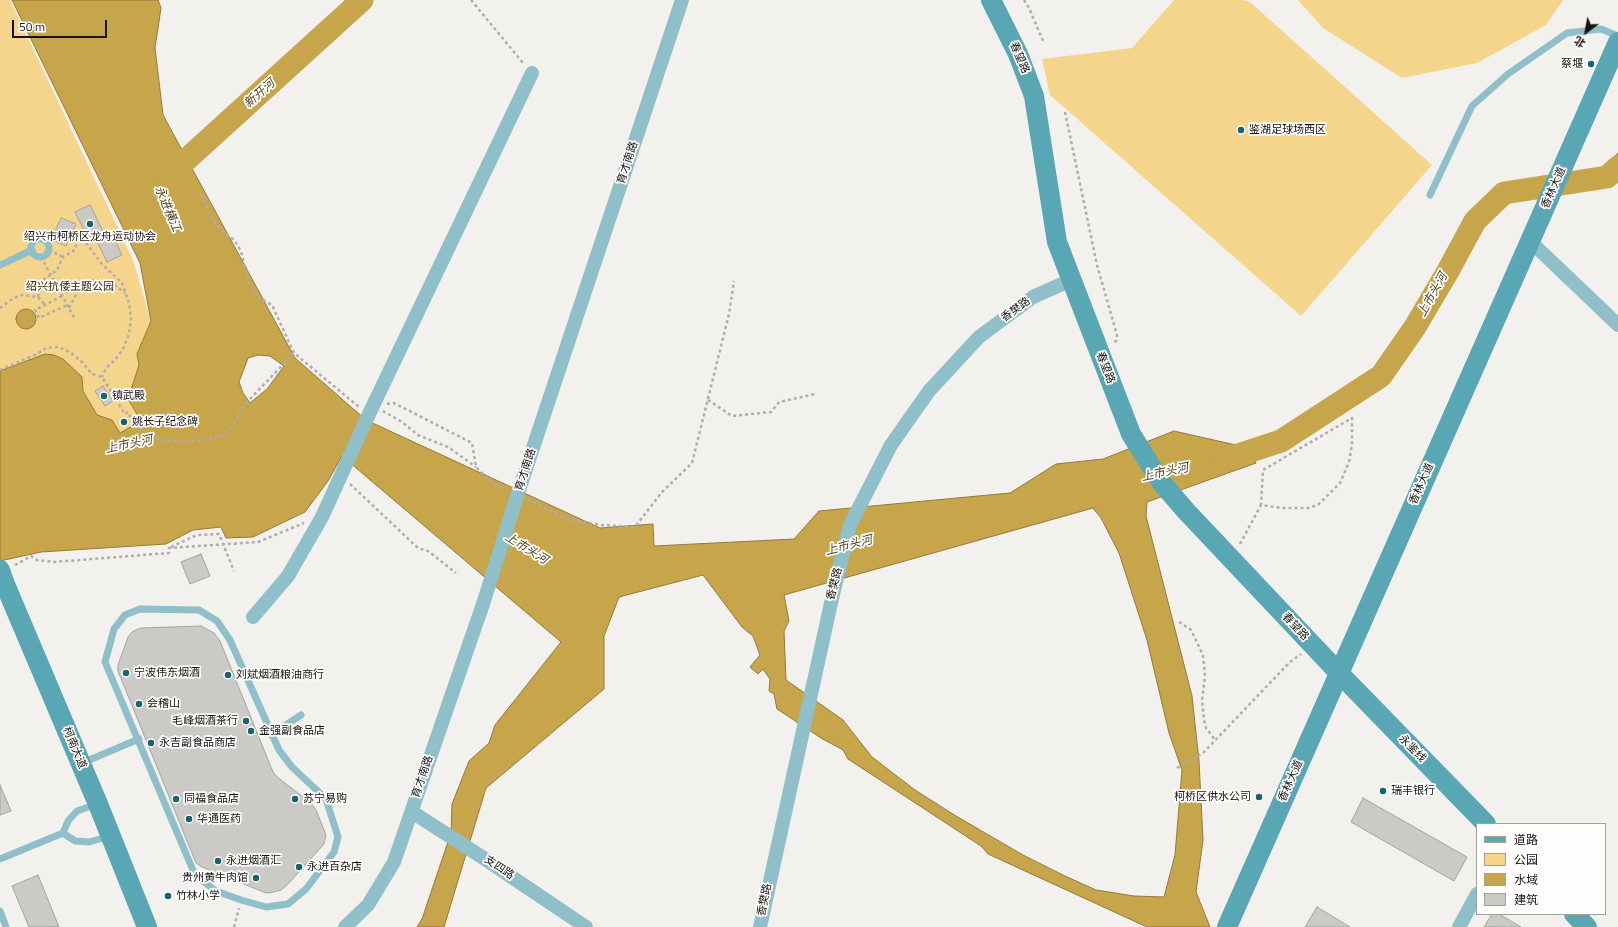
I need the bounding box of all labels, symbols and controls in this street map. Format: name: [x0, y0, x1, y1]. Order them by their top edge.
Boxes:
scale bar: [14, 12, 109, 38]
north arrow: [1566, 12, 1606, 52]
text: 50 m: [19, 17, 45, 36]
text: 北: [1571, 32, 1589, 52]
street label: 春望路: [1006, 40, 1032, 76]
place label: 蔡堰: [1561, 57, 1583, 71]
marker: 蔡堰: [1586, 59, 1596, 69]
water label: 新开河: [242, 77, 278, 111]
place label: 鉴湖足球场西区: [1249, 123, 1326, 137]
marker: 鉴湖足球场西区: [1236, 125, 1246, 135]
street label: 育才南路: [615, 140, 641, 186]
street label: 香林大道: [1539, 165, 1569, 211]
water label: 永进横江: [151, 184, 183, 234]
marker: 绍兴市柯桥区龙舟运动协会: [85, 219, 95, 229]
place label: 绍兴市柯桥区龙舟运动协会: [24, 230, 156, 244]
water label: 上市头河: [1415, 271, 1451, 319]
park label: 绍兴抗倭主题公园: [26, 280, 114, 294]
street label: 香樊路: [999, 295, 1033, 325]
street label: 春望路: [1093, 350, 1117, 386]
place label: 镇武殿: [112, 389, 145, 403]
marker: 镇武殿: [99, 391, 109, 401]
place label: 姚长子纪念碑: [132, 415, 198, 429]
marker: 姚长子纪念碑: [119, 417, 129, 427]
water label: 上市头河: [104, 433, 154, 457]
street label: 育才南路: [513, 447, 539, 493]
water label: 上市头河: [1140, 461, 1190, 485]
street label: 香林大道: [1407, 461, 1437, 507]
water label: 上市头河: [502, 530, 550, 568]
water label: 上市头河: [824, 533, 874, 559]
street label: 香樊路: [825, 566, 845, 602]
street label: 春望路: [1279, 610, 1311, 644]
place label: 宁波伟东烟酒: [134, 666, 200, 680]
marker: 宁波伟东烟酒: [121, 668, 131, 678]
place label: 刘斌烟酒粮油商行: [236, 668, 324, 682]
marker: 刘斌烟酒粮油商行: [223, 670, 233, 680]
place label: 会稽山: [147, 697, 180, 711]
marker: 会稽山: [134, 699, 144, 709]
place label: 毛峰烟酒茶行: [172, 714, 238, 728]
marker: 毛峰烟酒茶行: [241, 716, 251, 726]
place label: 金强副食品店: [259, 724, 325, 738]
street label: 柯南大道: [59, 725, 89, 771]
marker: 金强副食品店: [246, 726, 256, 736]
street label: 永鉴线: [1396, 733, 1428, 765]
place label: 永吉副食品商店: [159, 736, 236, 750]
marker: 永吉副食品商店: [146, 738, 156, 748]
street label: 育才南路: [410, 754, 436, 800]
street label: 香林大道: [1276, 758, 1306, 804]
place label: 瑞丰银行: [1391, 784, 1435, 798]
marker: 瑞丰银行: [1378, 786, 1388, 796]
place label: 柯桥区供水公司: [1174, 790, 1251, 804]
place label: 同福食品店: [184, 792, 239, 806]
place label: 苏宁易购: [303, 792, 347, 806]
marker: 柯桥区供水公司: [1254, 792, 1264, 802]
marker: 同福食品店: [171, 794, 181, 804]
marker: 苏宁易购: [290, 794, 300, 804]
place label: 华通医药: [197, 812, 241, 826]
marker: 华通医药: [184, 814, 194, 824]
legend: [1476, 823, 1606, 915]
text: 道路: [1514, 830, 1538, 849]
text: 公园: [1514, 850, 1538, 869]
street label: 支四路: [482, 853, 516, 883]
place label: 永进烟酒汇: [226, 854, 281, 868]
marker: 永进烟酒汇: [213, 856, 223, 866]
place label: 永进百杂店: [307, 860, 362, 874]
marker: 永进百杂店: [294, 862, 304, 872]
text: 水域: [1514, 870, 1538, 889]
place label: 贵州黄牛肉馆: [182, 871, 248, 885]
marker: 贵州黄牛肉馆: [251, 873, 261, 883]
street label: 香樊路: [755, 882, 775, 918]
place label: 竹林小学: [176, 889, 220, 903]
text: 建筑: [1514, 890, 1538, 909]
marker: 竹林小学: [163, 891, 173, 901]

